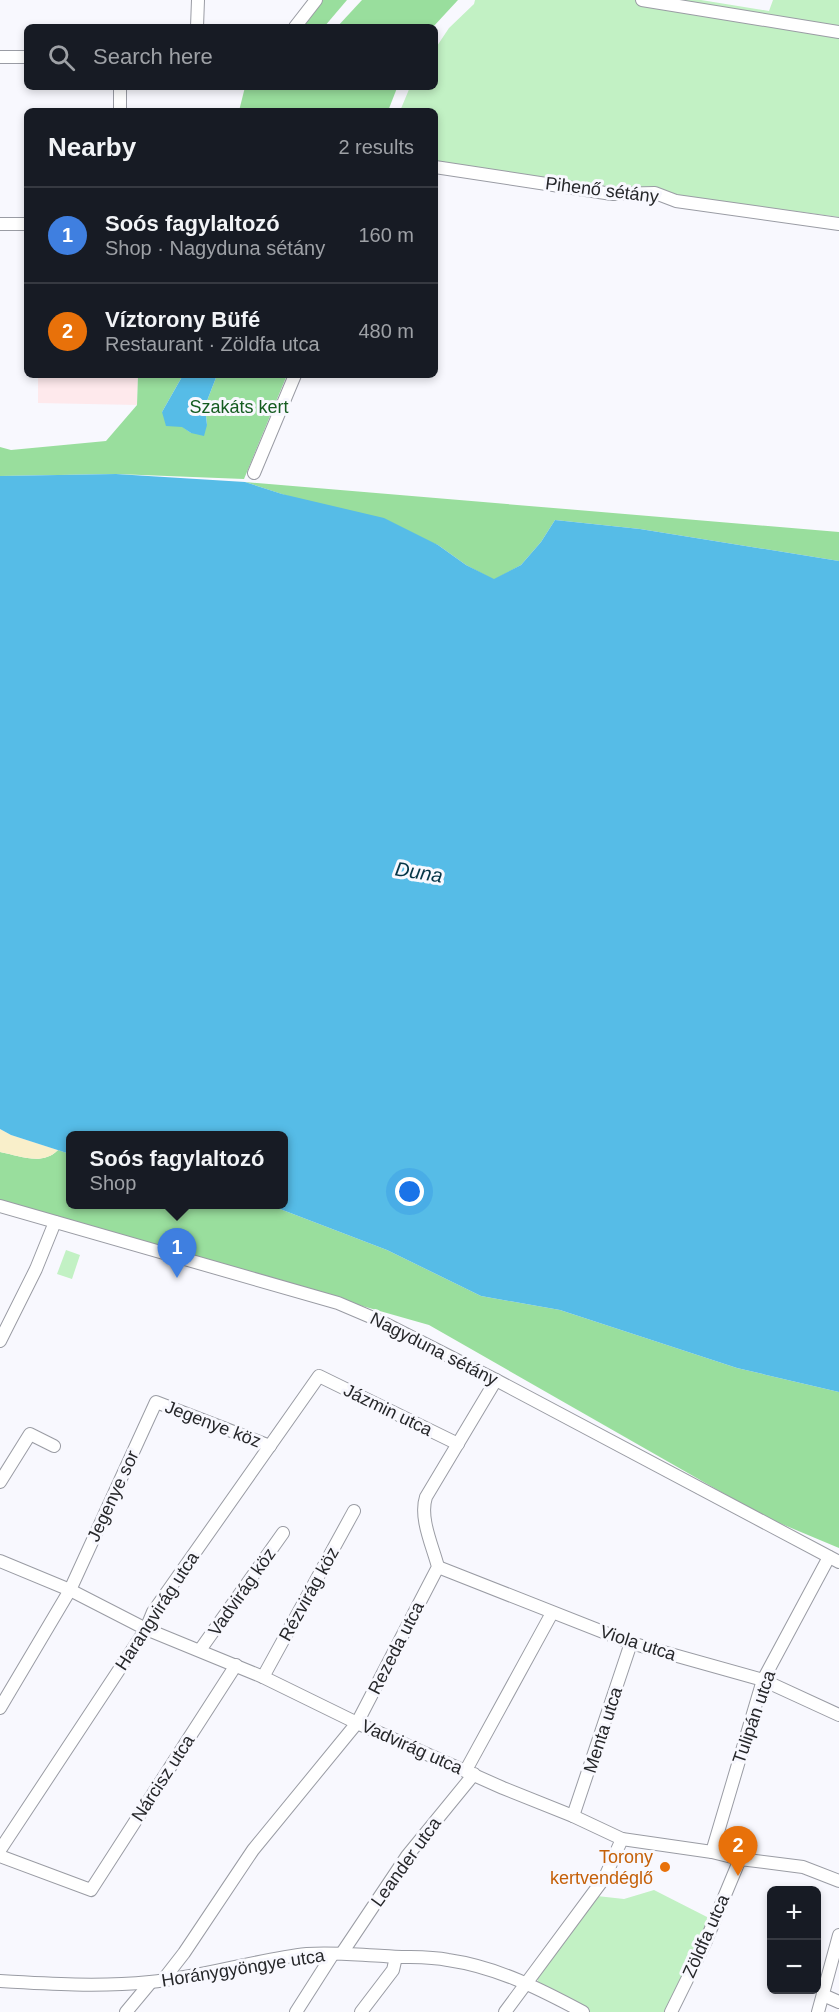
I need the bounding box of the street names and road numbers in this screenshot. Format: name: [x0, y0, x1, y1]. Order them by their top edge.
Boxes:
street label: Pihenő sétány: [544, 173, 660, 207]
street label: Nagyduna sétány: [367, 1308, 501, 1390]
street label: Jázmin utca: [340, 1380, 436, 1440]
street label: Jegenye köz: [162, 1397, 264, 1451]
street label: Jegenye sor: [83, 1447, 143, 1545]
street label: Vadvirág köz: [204, 1544, 280, 1640]
street label: Rézvirág köz: [275, 1544, 343, 1644]
street label: Harangvirág utca: [111, 1547, 203, 1674]
street label: Rezeda utca: [364, 1598, 428, 1698]
street label: Viola utca: [597, 1621, 679, 1665]
street label: Tulipán utca: [729, 1667, 780, 1766]
street label: Menta utca: [580, 1684, 627, 1775]
street label: Vadvirág utca: [358, 1716, 467, 1779]
street label: Nárcisz utca: [128, 1730, 199, 1825]
street label: Leander utca: [367, 1813, 446, 1910]
street label: Zöldfa utca: [679, 1890, 734, 1981]
street label: Horánygyöngye utca: [160, 1945, 327, 1991]

